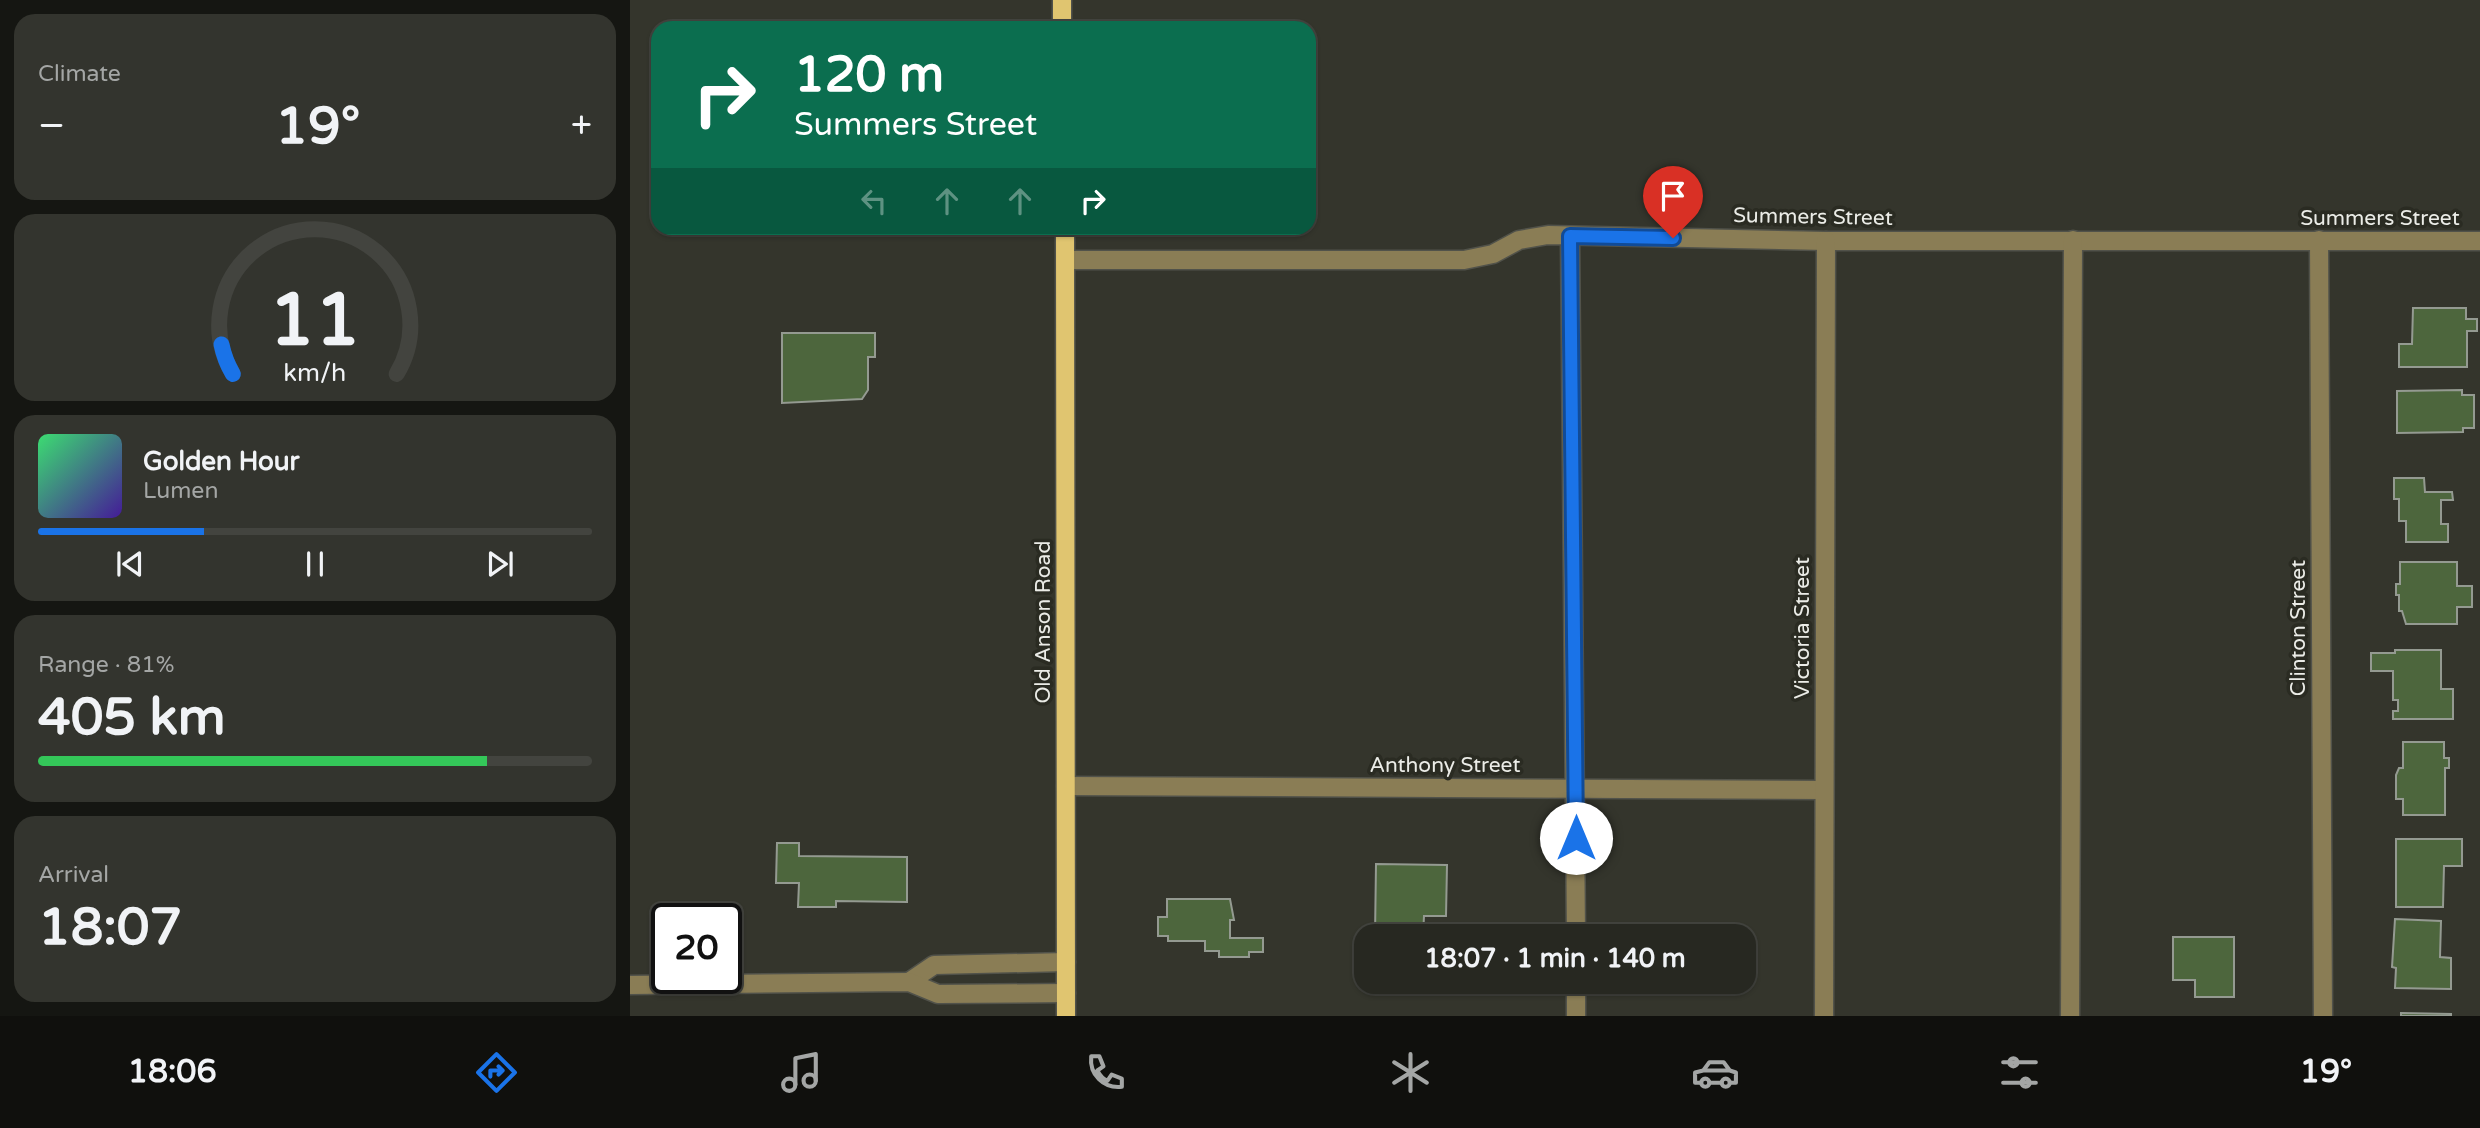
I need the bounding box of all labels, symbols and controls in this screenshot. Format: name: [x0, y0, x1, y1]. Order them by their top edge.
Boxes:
text: 120 m: [794, 46, 944, 105]
icon: right: [679, 49, 770, 140]
text: Climate: [38, 60, 121, 88]
text: 19°: [275, 95, 360, 158]
text: −: [38, 103, 65, 149]
text: +: [571, 103, 592, 149]
text: Summers Street: [794, 106, 1037, 144]
pin: [1643, 166, 1703, 238]
icon: arrive: [1654, 177, 1692, 215]
icon: left: [855, 182, 893, 220]
icon: ahead: [928, 182, 966, 220]
icon: ahead: [1001, 182, 1039, 220]
icon: right: [1074, 182, 1112, 220]
street label: Summers Street: [1733, 203, 1893, 231]
street label: Summers Street: [2300, 206, 2460, 231]
text: 11: [269, 277, 361, 365]
text: km/h: [284, 357, 346, 387]
text: Golden Hour: [143, 446, 300, 477]
text: Lumen: [143, 477, 218, 505]
street label: Old Anson Road: [1031, 540, 1056, 704]
icon: previous: [111, 545, 149, 583]
icon: pause: [296, 545, 334, 583]
icon: next: [481, 545, 519, 583]
street label: Victoria Street: [1790, 557, 1815, 699]
street label: Clinton Street: [2286, 560, 2311, 696]
text: Range · 81%: [38, 651, 174, 679]
text: 405 km: [38, 686, 226, 749]
street label: Anthony Street: [1369, 753, 1521, 778]
position arrow: [1539, 801, 1613, 875]
text: Arrival: [38, 861, 109, 889]
text: 18:07: [38, 896, 182, 959]
speed limit sign: 20: [651, 903, 742, 994]
text: 18:07 · 1 min · 140 m: [1424, 943, 1686, 974]
icon: directions: [472, 1048, 521, 1097]
icon: music: [777, 1048, 826, 1097]
icon: phone: [1081, 1048, 1130, 1097]
icon: climate: [1386, 1048, 1435, 1097]
icon: car: [1691, 1048, 1740, 1097]
icon: filters: [1995, 1048, 2044, 1097]
text: 18:06: [128, 1053, 217, 1091]
text: 19°: [2300, 1053, 2352, 1091]

